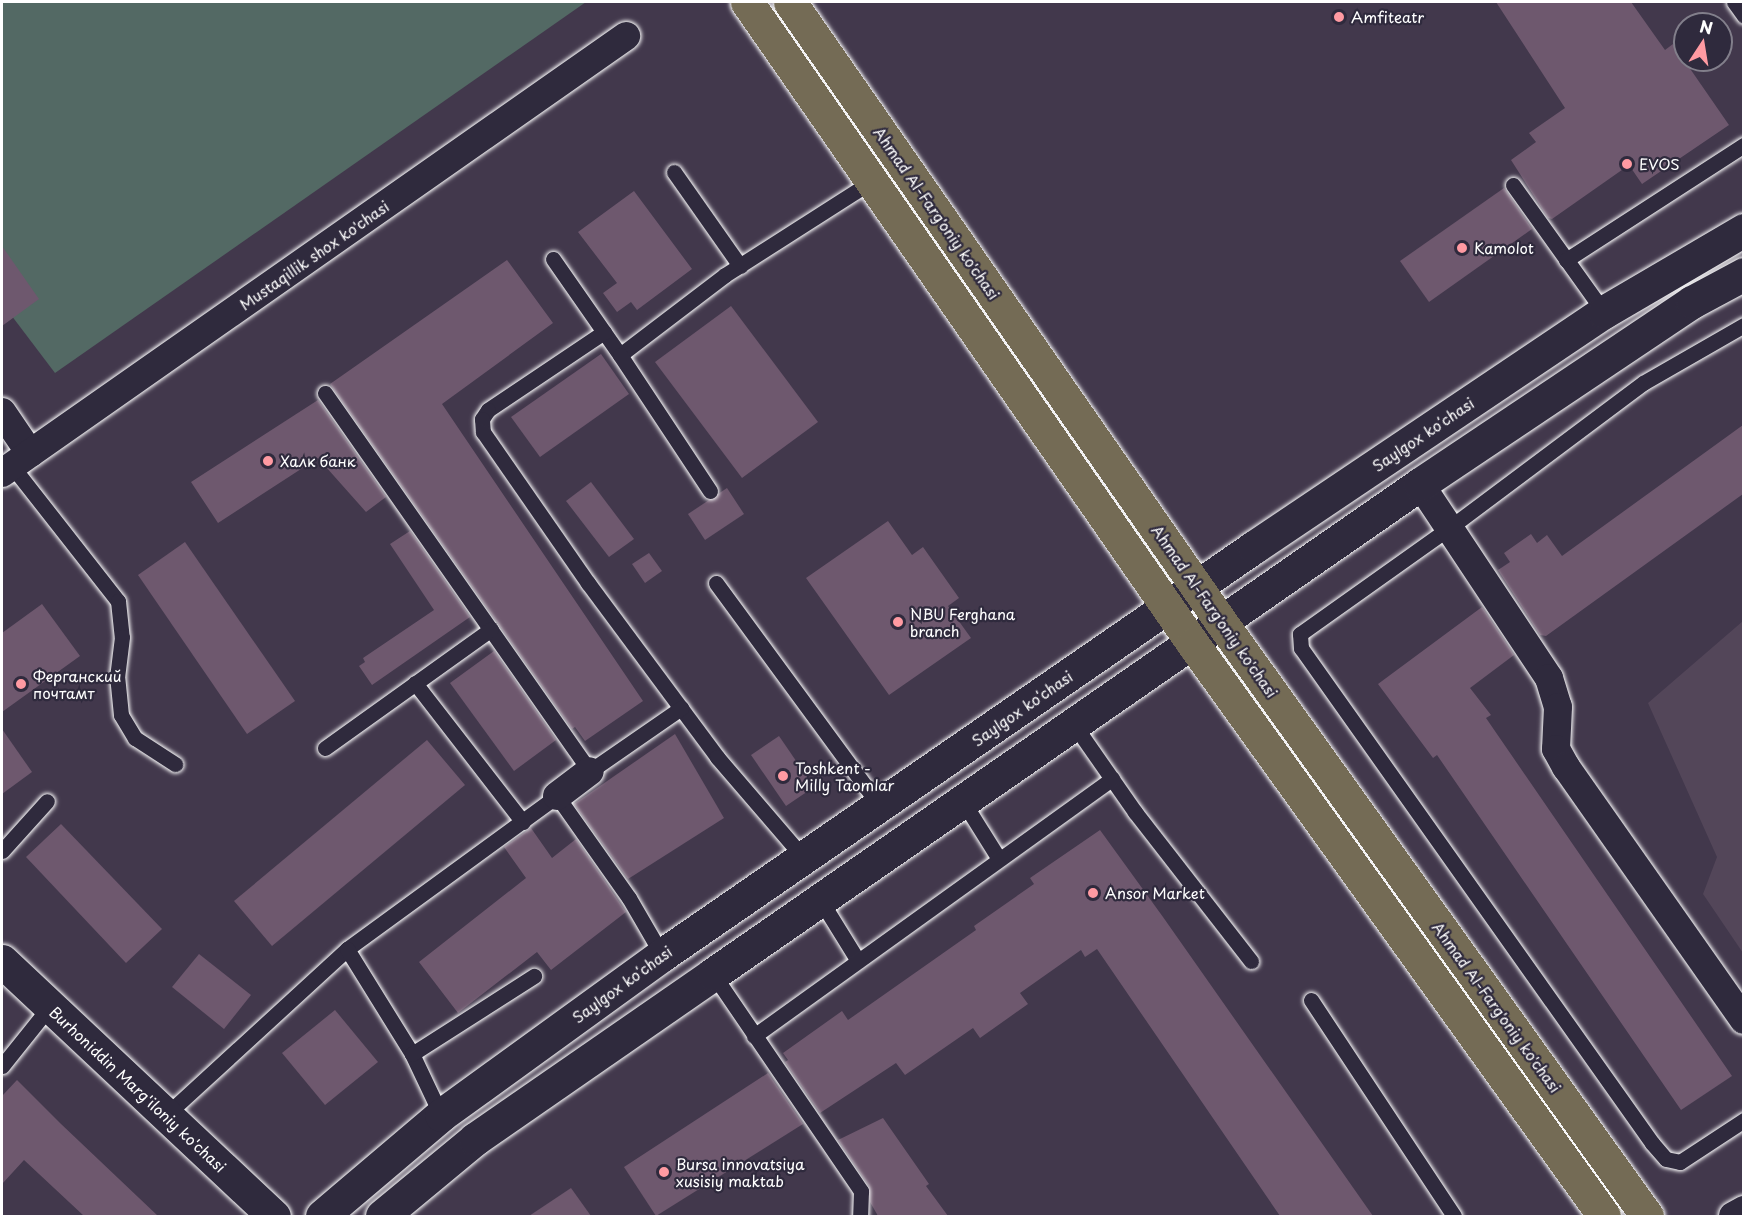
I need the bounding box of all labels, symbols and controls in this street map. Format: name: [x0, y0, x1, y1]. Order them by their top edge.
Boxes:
place label: Amfiteatr: [1351, 8, 1424, 26]
marker: Amfiteatr: [1332, 10, 1346, 24]
north arrow: [1673, 12, 1733, 72]
text: N: [1698, 13, 1715, 39]
street label: Ahmad Al-Farg'oniy ko'chasi: [870, 123, 1004, 303]
place label: EVOS: [1639, 155, 1680, 173]
marker: EVOS: [1620, 157, 1634, 171]
street label: Mustaqillik shox ko'chasi: [236, 196, 392, 314]
place label: Kamolot: [1474, 239, 1534, 257]
marker: Kamolot: [1455, 241, 1469, 255]
street label: Saylgox koʻchasi: [1369, 393, 1477, 475]
place label: Халк банк: [280, 452, 357, 470]
marker: Халк банк: [261, 454, 275, 468]
street label: Ahmad Al-Farg'oniy ko'chasi: [1148, 521, 1282, 701]
place label: NBU Ferghana branch: [910, 604, 1015, 639]
marker: NBU Ferghana branch: [891, 615, 905, 629]
place label: Ферганский почтамт: [33, 666, 121, 701]
street label: Saylgox koʻchasi: [968, 667, 1076, 749]
marker: Ферганский почтамт: [14, 677, 28, 691]
place label: Toshkent - Milly Taomlar: [795, 758, 895, 793]
marker: Toshkent - Milly Taomlar: [776, 769, 790, 783]
place label: Ansor Market: [1105, 884, 1206, 902]
marker: Ansor Market: [1086, 886, 1100, 900]
street label: Ahmad Al-Farg'oniy ko'chasi: [1429, 918, 1565, 1096]
street label: Saylgox koʻchasi: [569, 942, 675, 1026]
street label: Burhoniddin Marg'iloniy ko'chasi: [46, 1003, 230, 1175]
place label: Bursa innovatsiya xusisiy maktab: [676, 1154, 806, 1189]
marker: Bursa innovatsiya xusisiy maktab: [657, 1165, 671, 1179]

